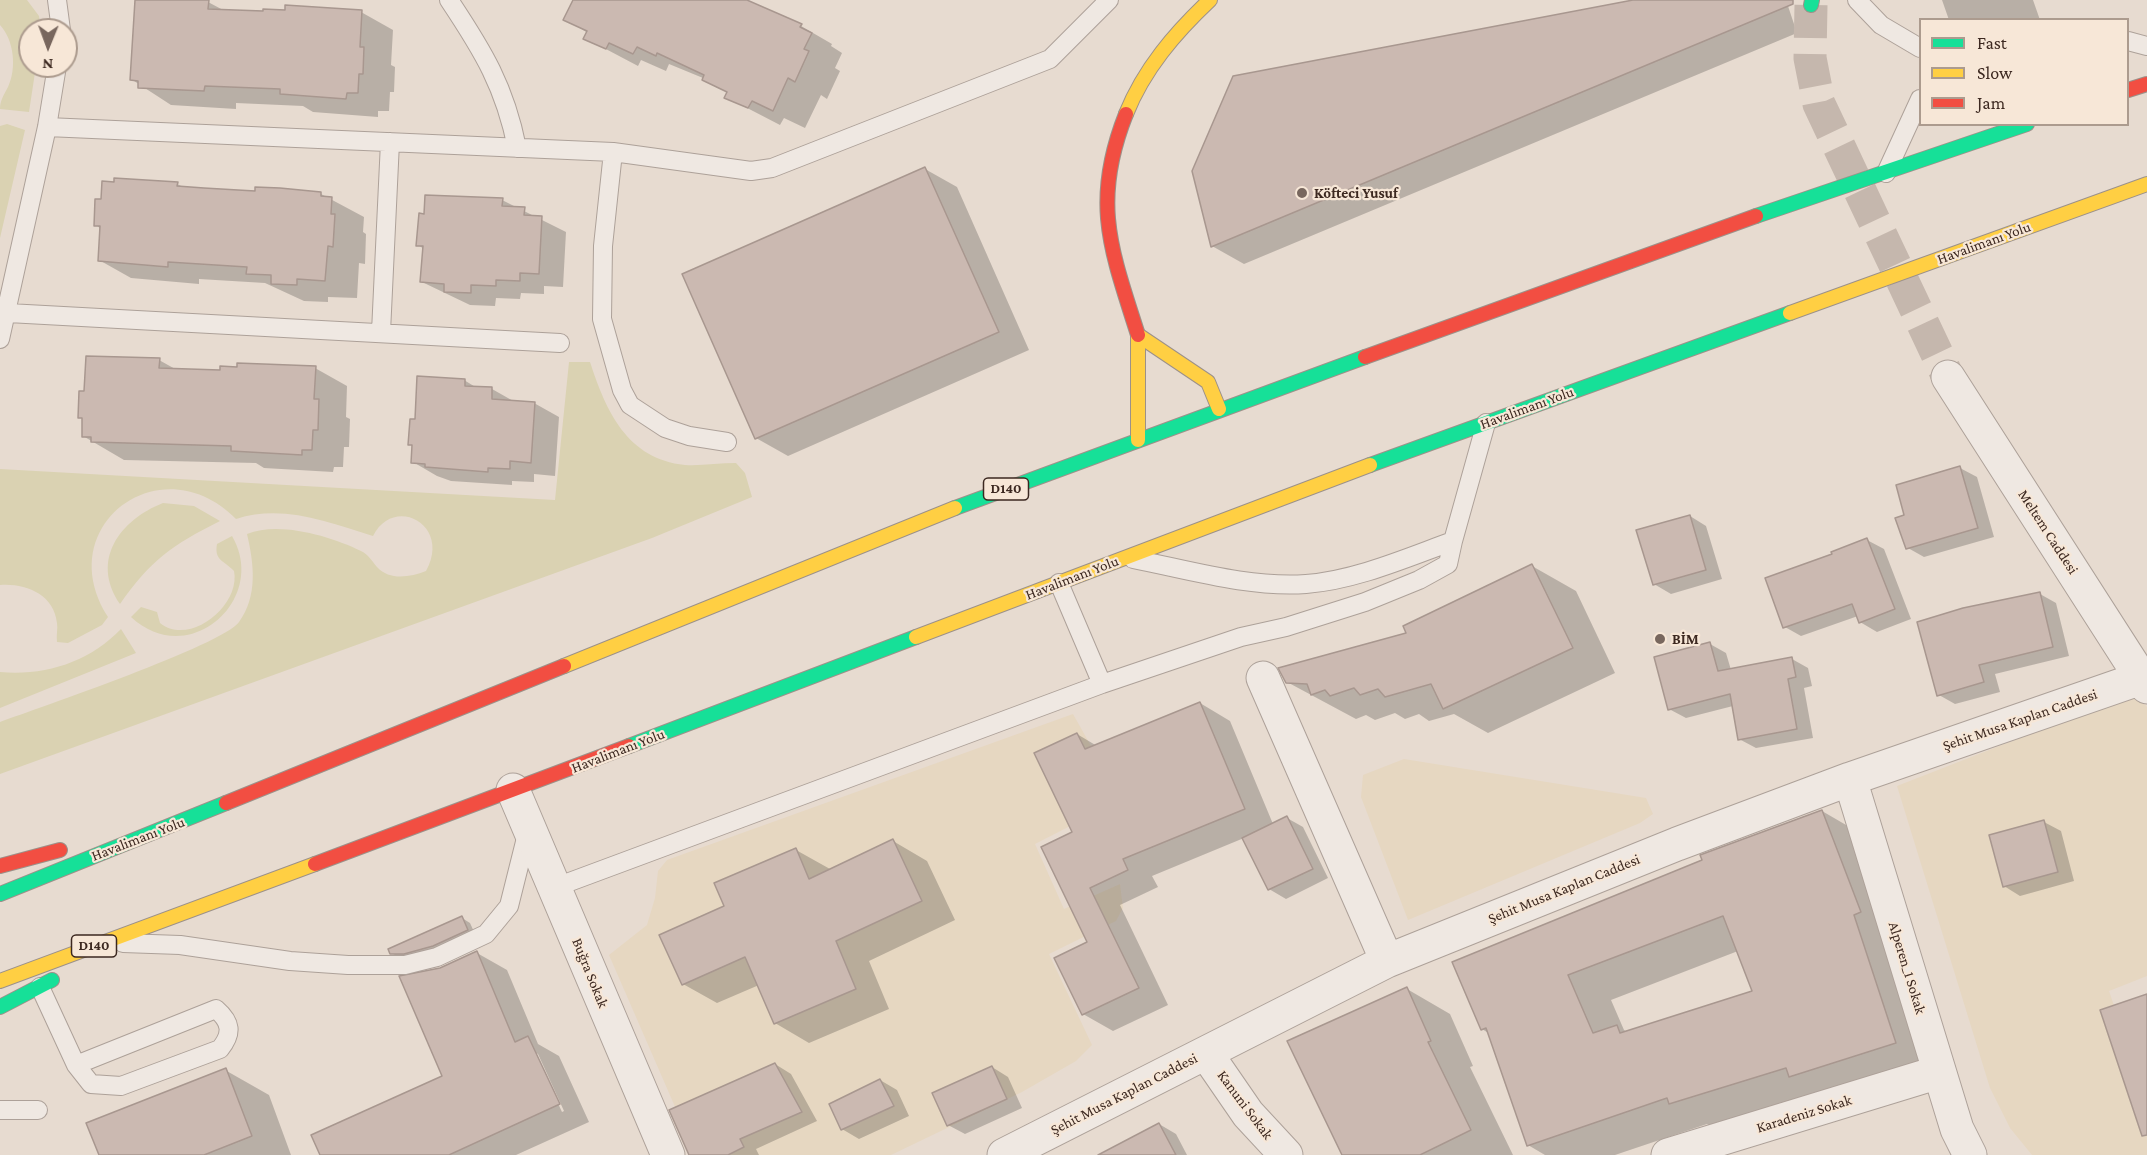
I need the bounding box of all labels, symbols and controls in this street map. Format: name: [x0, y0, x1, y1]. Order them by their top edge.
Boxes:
north arrow: [18, 18, 78, 78]
legend: [1919, 18, 2129, 126]
text: Fast: [1977, 33, 2007, 53]
text: N: [42, 56, 53, 73]
text: Slow: [1977, 63, 2012, 83]
text: Jam: [1977, 93, 2005, 113]
place label: Köfteci Yusuf: [1314, 184, 1398, 202]
marker: Köfteci Yusuf: [1295, 186, 1309, 200]
street label: Havalimanı Yolu: [1935, 218, 2033, 268]
street label: Havalimanı Yolu: [1478, 383, 1576, 433]
road number: D140: [984, 478, 1028, 500]
street label: Meltem Caddesi: [2014, 486, 2082, 578]
street label: Havalimanı Yolu: [1023, 552, 1121, 604]
place label: BİM: [1672, 630, 1699, 648]
marker: BİM: [1653, 632, 1667, 646]
street label: Şehit Musa Kaplan Caddesi: [1940, 685, 2100, 755]
street label: Havalimanı Yolu: [569, 725, 667, 777]
street label: Havalimanı Yolu: [89, 813, 187, 865]
street label: Şehit Musa Kaplan Caddesi: [1485, 850, 1643, 928]
street label: Alperen_1 Sokak: [1884, 919, 1930, 1017]
road number: D140: [72, 935, 116, 957]
street label: Buğra Sokak: [568, 935, 612, 1011]
street label: Şehit Musa Kaplan Caddesi: [1048, 1049, 1200, 1139]
street label: Kanuni Sokak: [1213, 1067, 1277, 1143]
street label: Karadeniz Sokak: [1754, 1091, 1854, 1137]

